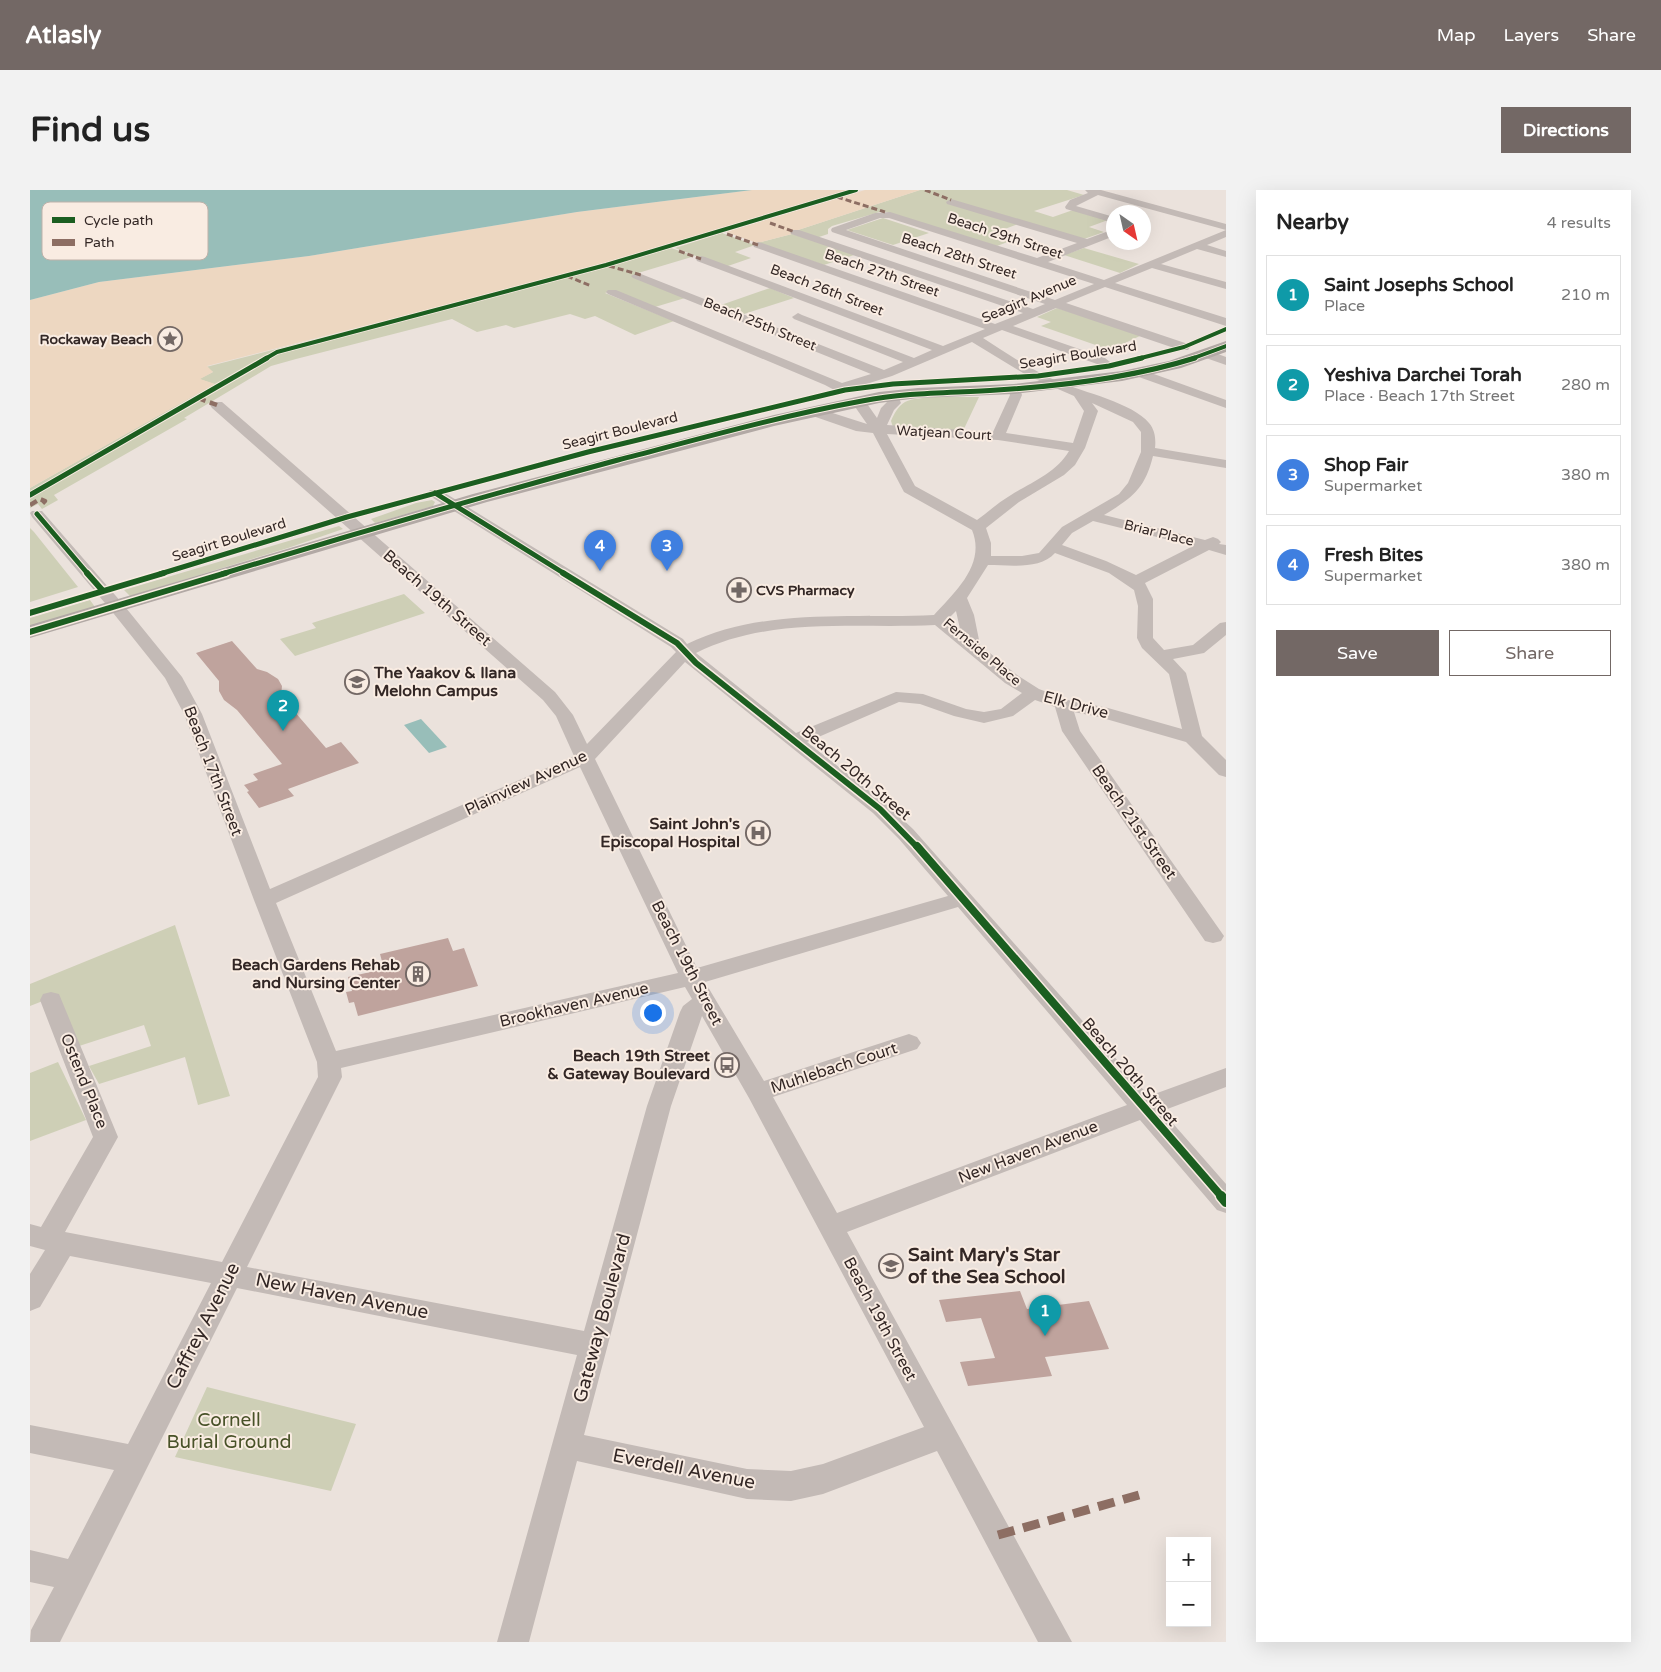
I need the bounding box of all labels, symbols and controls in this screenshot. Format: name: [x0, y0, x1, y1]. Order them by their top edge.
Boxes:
text: Atlasly: [25, 21, 101, 50]
text: Map: [1437, 24, 1476, 46]
text: Layers: [1504, 24, 1559, 46]
text: Share: [1587, 24, 1636, 46]
button: Directions: [1501, 107, 1631, 153]
text: Find us: [30, 109, 150, 151]
legend: [42, 202, 208, 260]
north arrow: [1106, 205, 1151, 250]
street label: Beach 29th Street: [945, 209, 1065, 263]
text: Nearby: [1276, 210, 1349, 235]
text: Cycle path: [84, 212, 153, 229]
text: 4 results: [1547, 213, 1611, 233]
street label: Beach 28th Street: [899, 229, 1019, 283]
text: Path: [84, 234, 115, 251]
street label: Beach 27th Street: [822, 245, 942, 301]
street label: Beach 26th Street: [768, 261, 887, 320]
street label: Seagirt Avenue: [979, 271, 1079, 327]
text: Saint Josephs School: [1324, 274, 1514, 296]
text: 1: [1288, 285, 1298, 305]
text: 210 m: [1561, 285, 1610, 305]
street label: Beach 25th Street: [701, 294, 819, 355]
text: Place: [1324, 296, 1365, 316]
place icon: Rockaway Beach: [157, 326, 183, 352]
place label: Rockaway Beach: [40, 331, 152, 348]
street label: Seagirt Boulevard: [1018, 337, 1138, 373]
text: Yeshiva Darchei Torah: [1324, 364, 1522, 386]
text: 2: [1288, 375, 1298, 395]
text: 280 m: [1561, 375, 1610, 395]
text: Place · Beach 17th Street: [1324, 386, 1515, 406]
street label: Seagirt Boulevard: [561, 408, 679, 454]
street label: Watjean Court: [896, 422, 993, 444]
text: Shop Fair: [1324, 454, 1408, 476]
text: 3: [1288, 465, 1298, 485]
text: 380 m: [1561, 465, 1610, 485]
text: Supermarket: [1324, 476, 1422, 496]
street label: Seagirt Boulevard: [170, 515, 288, 565]
street label: Briar Place: [1122, 516, 1196, 550]
pin: 4: [584, 530, 616, 571]
pin: 3: [651, 530, 683, 571]
text: Fresh Bites: [1324, 544, 1423, 566]
street label: Beach 19th Street: [379, 545, 495, 651]
text: 4: [1288, 555, 1298, 575]
text: 380 m: [1561, 555, 1610, 575]
text: Supermarket: [1324, 566, 1422, 586]
pharmacy icon: CVS Pharmacy: [726, 577, 752, 603]
place label: CVS Pharmacy: [756, 582, 855, 599]
street label: Fernside Place: [940, 615, 1024, 690]
button: Save: [1276, 630, 1439, 676]
button: Share: [1449, 630, 1611, 676]
place label: The Yaakov & Ilana Melohn Campus: [373, 663, 516, 701]
school or university icon: The Yaakov & Ilana Melohn Campus: [344, 669, 370, 695]
street label: Elk Drive: [1041, 687, 1111, 723]
pin: 2: [267, 690, 299, 731]
street label: Beach 17th Street: [179, 703, 247, 839]
street label: Beach 20th Street: [797, 721, 915, 825]
street label: Plainview Avenue: [462, 746, 590, 820]
street label: Beach 21st Street: [1087, 761, 1181, 883]
place label: Saint John's Episcopal Hospital: [600, 814, 740, 852]
hospital icon: Saint John's Episcopal Hospital: [745, 820, 771, 846]
street label: Beach 19th Street: [647, 897, 727, 1029]
place label: Beach Gardens Rehab and Nursing Center: [232, 955, 401, 993]
building icon: Beach Gardens Rehab and Nursing Center: [405, 961, 431, 987]
street label: Brookhaven Avenue: [498, 978, 650, 1032]
your location: [640, 1000, 666, 1026]
street label: Beach 20th Street: [1077, 1014, 1183, 1130]
street label: Ostend Place: [56, 1031, 112, 1131]
street label: Muhlebach Court: [768, 1038, 900, 1098]
place label: Beach 19th Street & Gateway Boulevard: [547, 1046, 711, 1084]
bus stop icon: Beach 19th Street & Gateway Boulevard: [714, 1052, 740, 1078]
street label: New Haven Avenue: [955, 1116, 1101, 1188]
street label: Gateway Boulevard: [569, 1231, 635, 1405]
place label: Saint Mary's Star of the Sea School: [908, 1244, 1066, 1288]
school or university icon: Saint Mary's Star of the Sea School: [878, 1253, 904, 1279]
street label: Beach 19th Street: [839, 1254, 921, 1384]
street label: Caffrey Avenue: [162, 1259, 244, 1393]
street label: New Haven Avenue: [254, 1268, 430, 1324]
pin: 1: [1029, 1295, 1061, 1336]
park label: Cornell Burial Ground: [166, 1409, 292, 1453]
street label: Everdell Avenue: [611, 1444, 757, 1494]
map controls: [1166, 1537, 1211, 1627]
button: +: [1166, 1537, 1211, 1582]
button: −: [1166, 1582, 1211, 1627]

